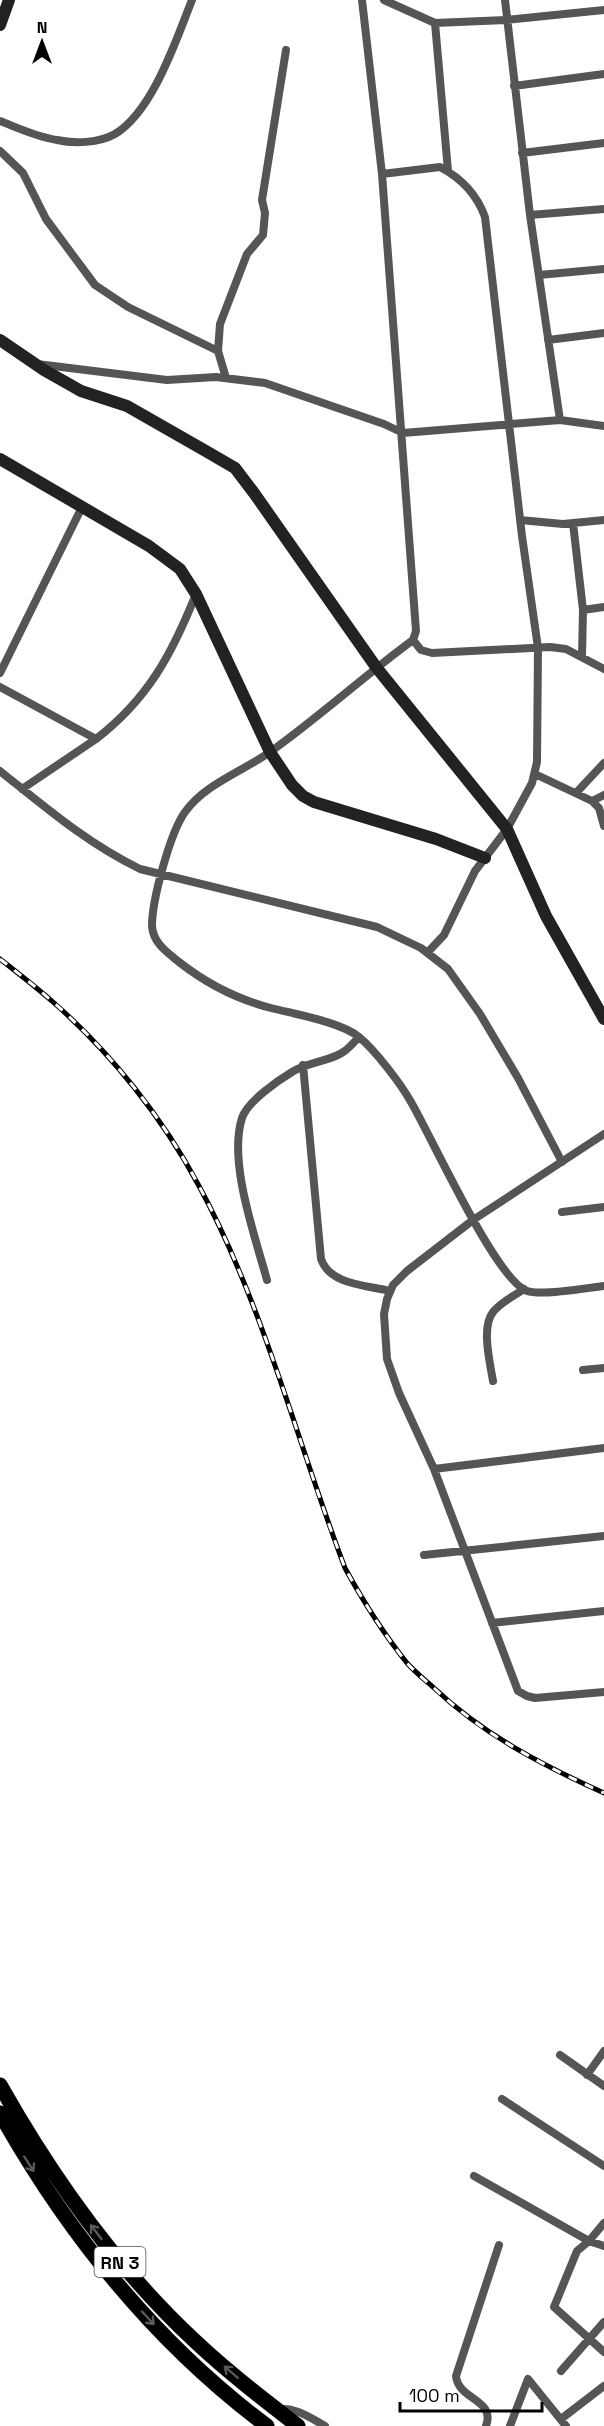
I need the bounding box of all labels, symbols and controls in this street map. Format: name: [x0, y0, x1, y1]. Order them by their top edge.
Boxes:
north arrow: [12, 12, 72, 72]
text: N: [37, 17, 47, 38]
one-way arrow: [23, 2155, 36, 2172]
one-way arrow: [90, 2224, 103, 2240]
road number: RN 3: [94, 2247, 146, 2277]
one-way arrow: [141, 2310, 155, 2325]
one-way arrow: [224, 2365, 239, 2379]
scale bar: [400, 2375, 542, 2413]
text: 100 m: [409, 2384, 460, 2407]

